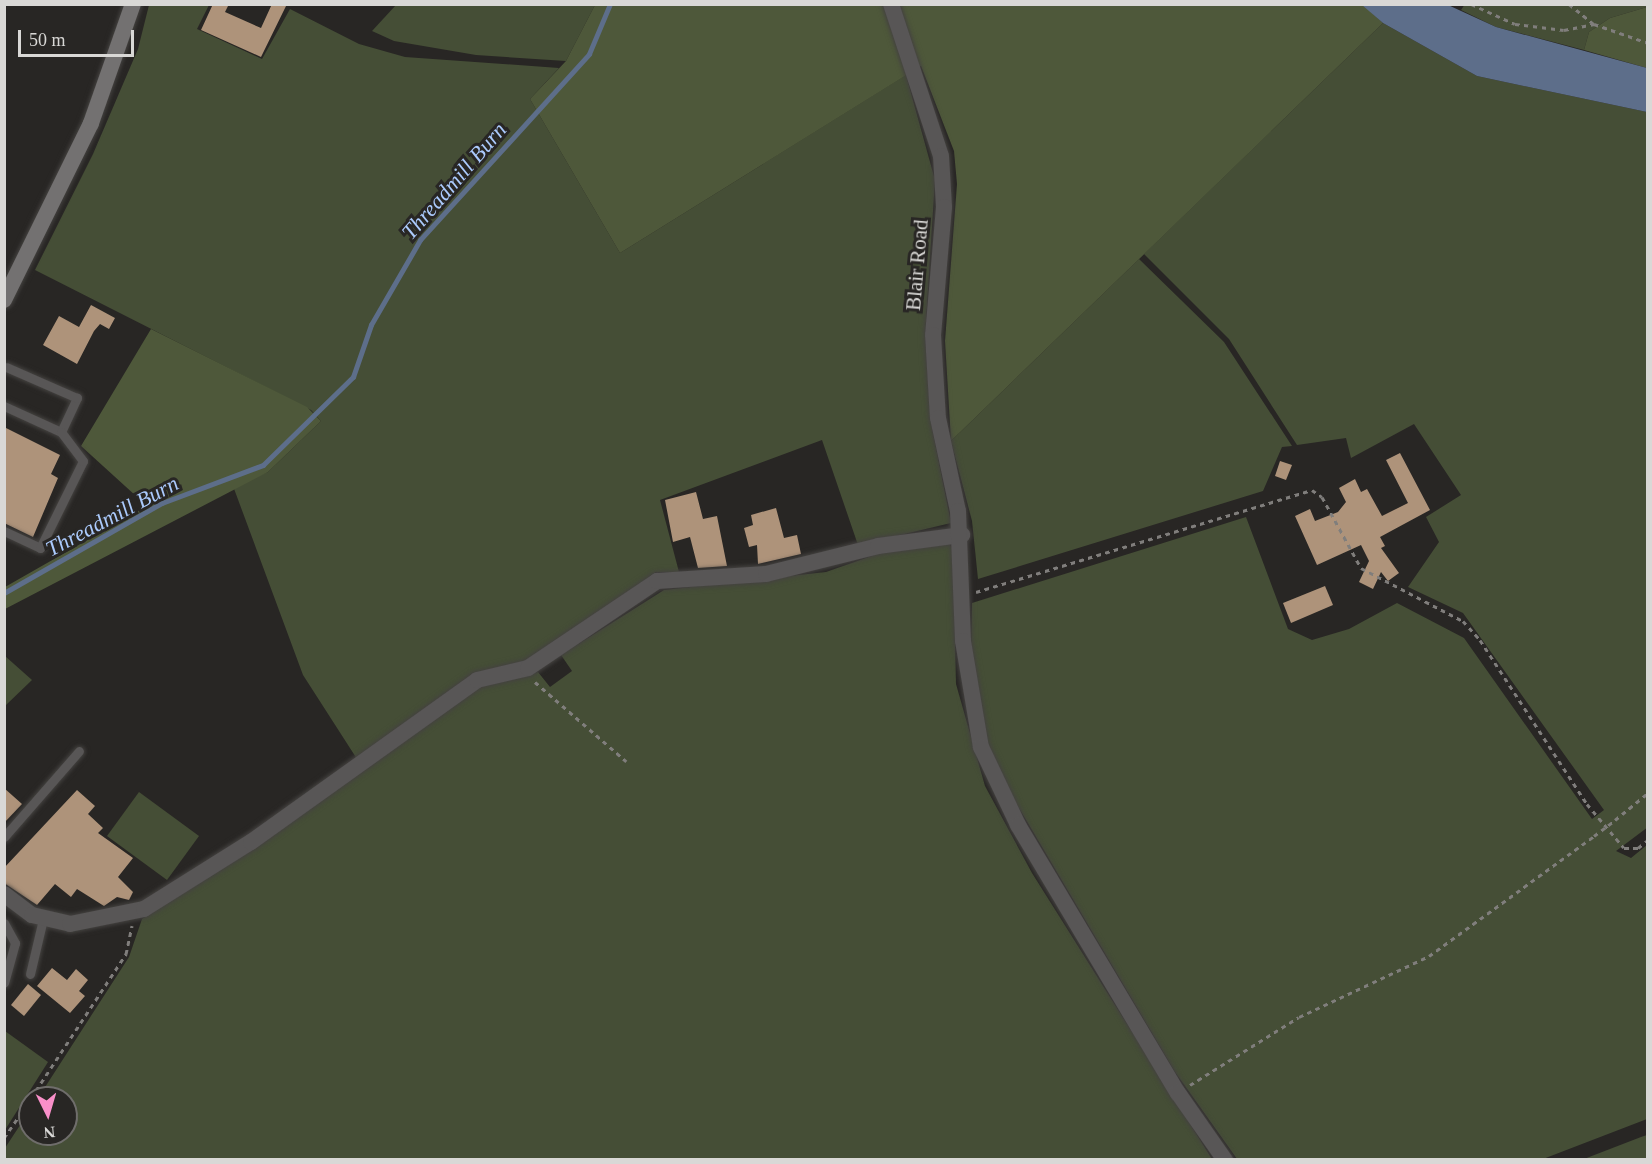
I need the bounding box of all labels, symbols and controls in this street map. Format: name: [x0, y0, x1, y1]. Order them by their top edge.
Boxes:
scale bar: [21, 18, 136, 56]
text: 50 m: [29, 30, 66, 50]
water label: Threadmill Burn: [396, 117, 512, 245]
street label: Blair Road: [900, 218, 934, 312]
water label: Threadmill Burn: [41, 470, 183, 562]
north arrow: [18, 1086, 78, 1146]
text: N: [43, 1123, 56, 1141]

